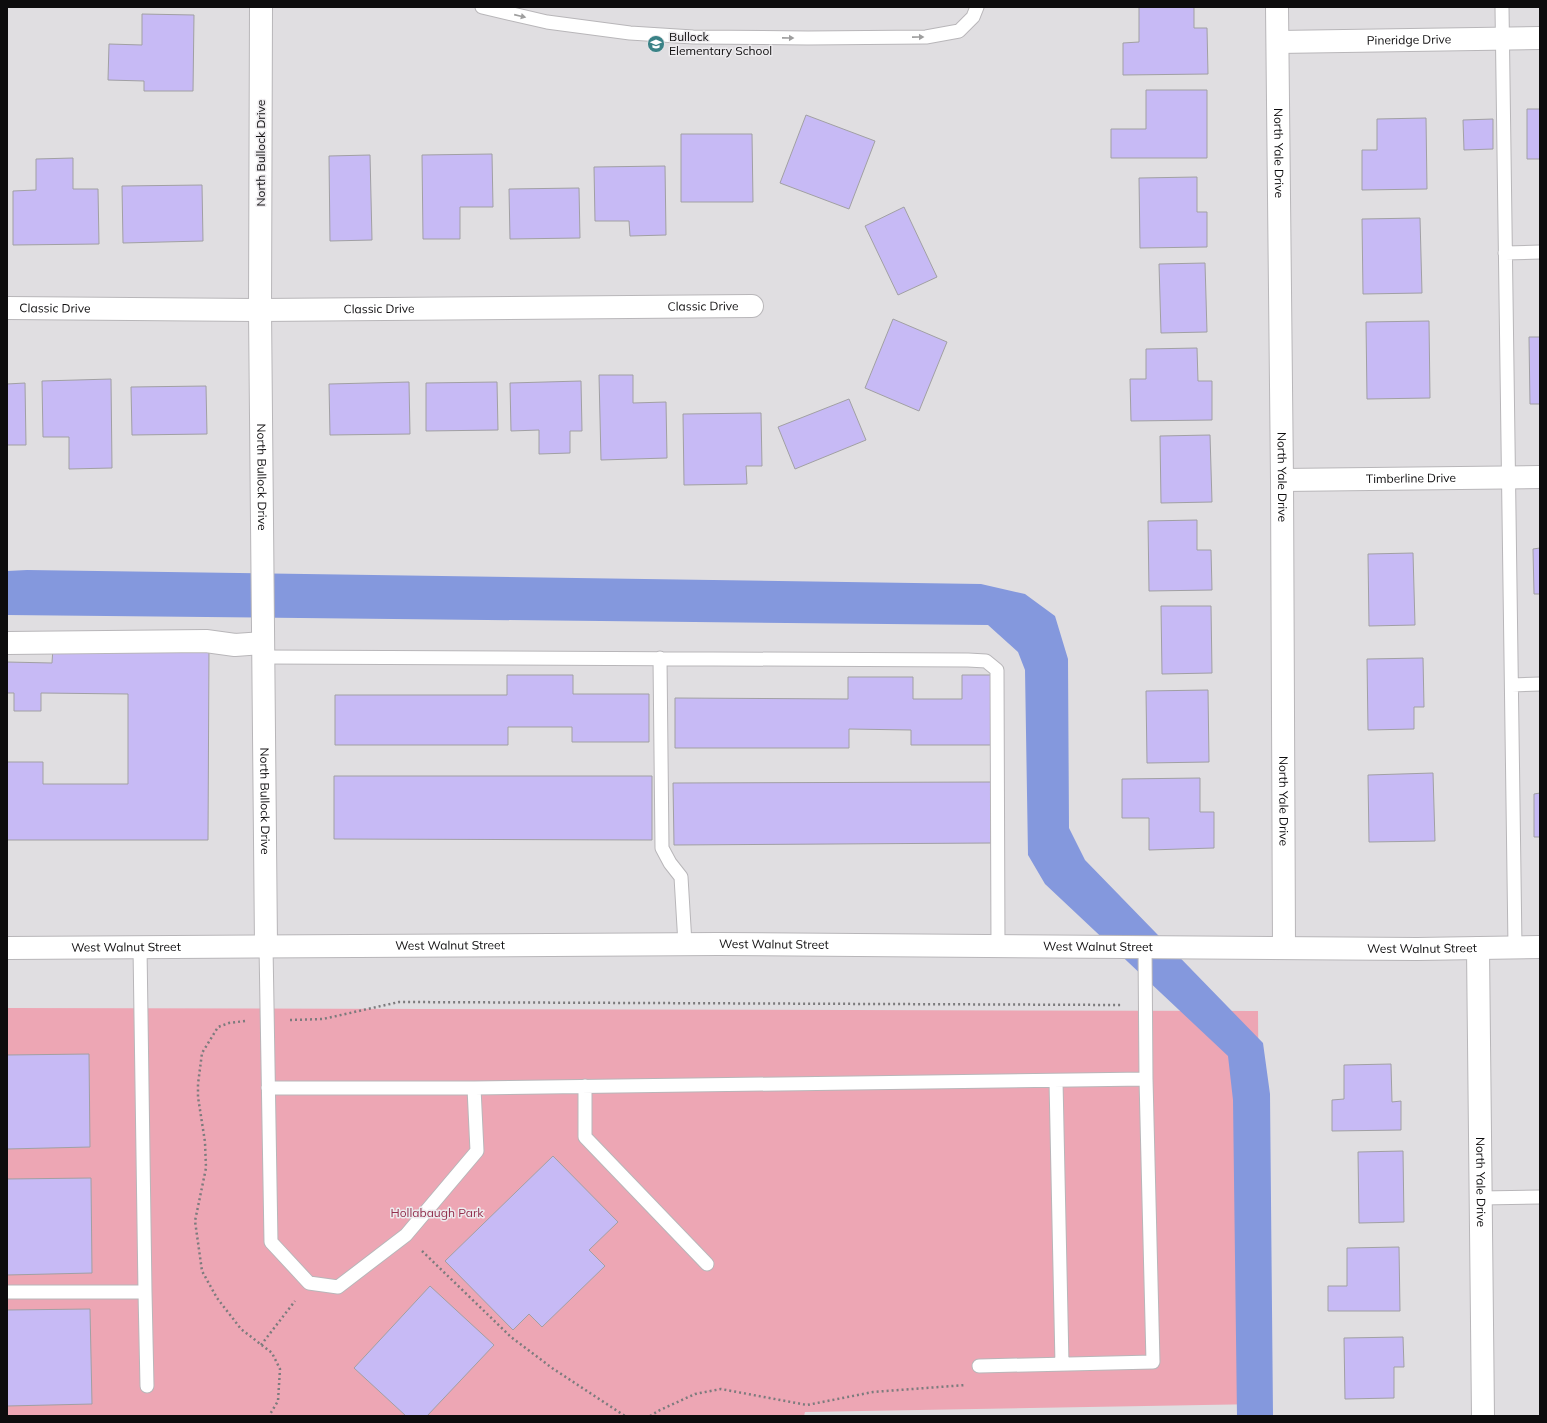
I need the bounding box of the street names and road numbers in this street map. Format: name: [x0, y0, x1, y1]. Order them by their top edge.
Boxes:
street label: Pineridge Drive: [1367, 31, 1451, 48]
street label: North Bullock Drive: [253, 100, 268, 206]
street label: North Yale Drive: [1271, 108, 1287, 198]
street label: Classic Drive: [667, 298, 739, 314]
street label: Classic Drive: [19, 300, 91, 316]
street label: Classic Drive: [343, 301, 415, 316]
street label: North Bullock Drive: [254, 423, 270, 530]
street label: North Yale Drive: [1274, 432, 1290, 522]
street label: Timberline Drive: [1366, 470, 1456, 486]
street label: North Bullock Drive: [257, 747, 273, 854]
street label: North Yale Drive: [1276, 756, 1292, 846]
street label: West Walnut Street: [719, 936, 829, 952]
street label: West Walnut Street: [395, 937, 505, 953]
street label: West Walnut Street: [1043, 938, 1153, 954]
street label: West Walnut Street: [71, 939, 181, 955]
street label: West Walnut Street: [1367, 940, 1477, 956]
street label: North Yale Drive: [1473, 1137, 1489, 1227]

